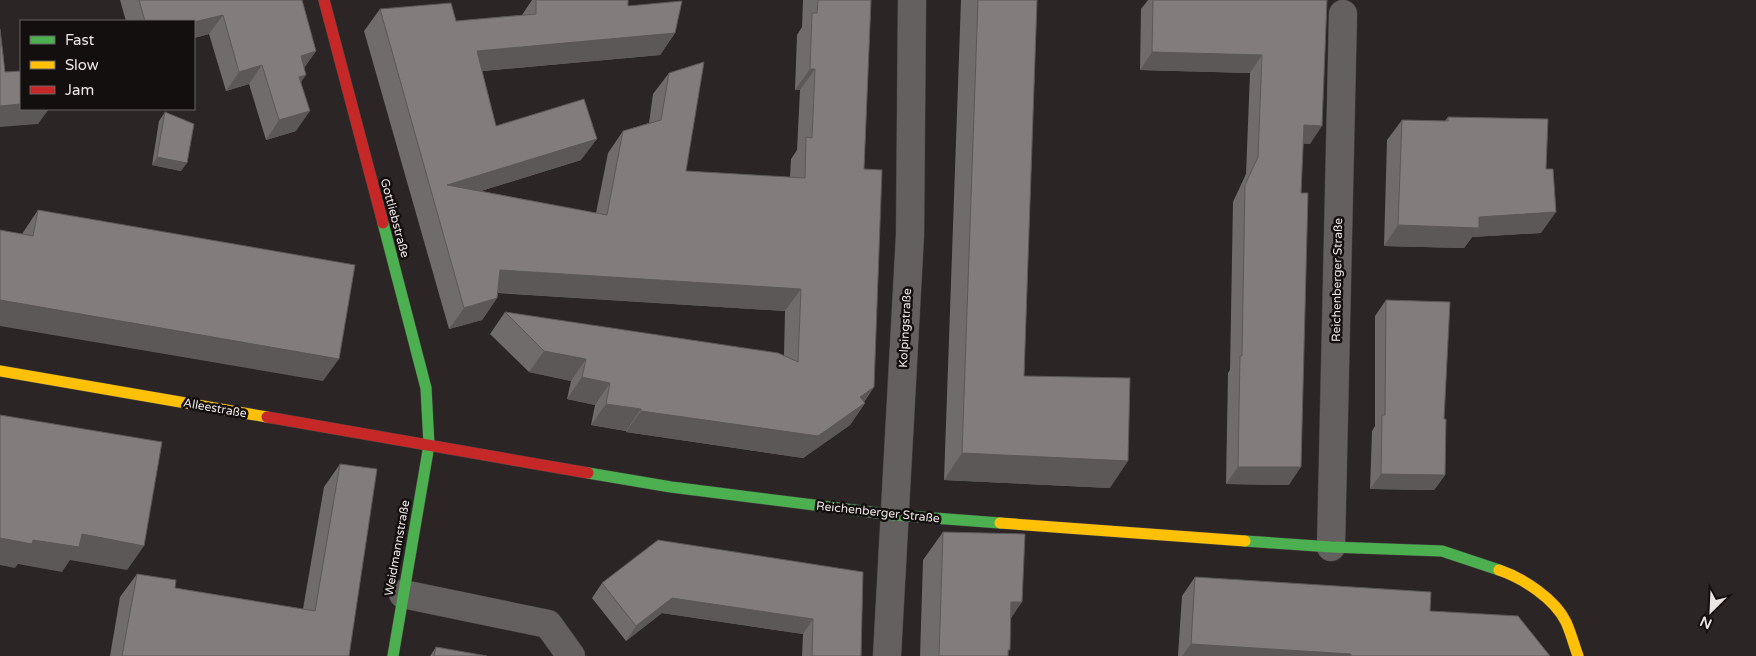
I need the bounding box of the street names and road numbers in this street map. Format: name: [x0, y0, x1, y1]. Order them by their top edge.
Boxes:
street label: Gottliebstraße: [378, 177, 412, 259]
street label: Reichenberger Straße: [1329, 218, 1345, 342]
street label: Kolpingstraße: [896, 288, 914, 368]
street label: Alleestraße: [182, 396, 248, 421]
street label: Weidmannstraße: [382, 499, 412, 597]
street label: Reichenberger Straße: [816, 499, 941, 525]

